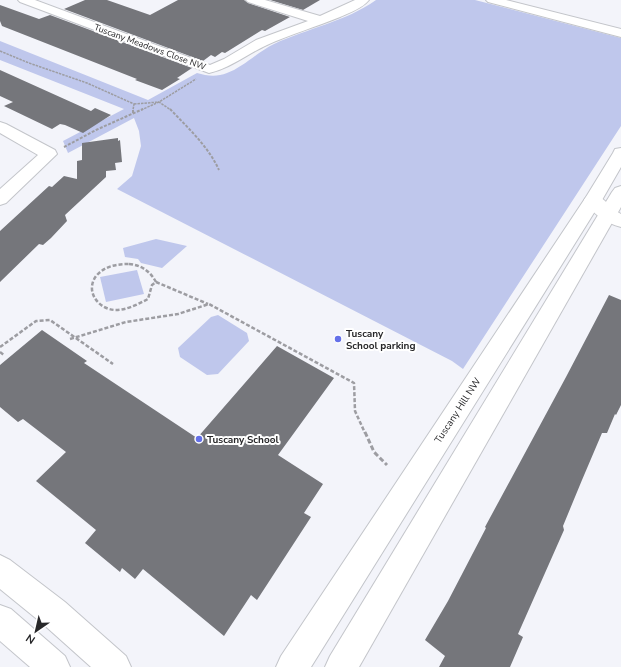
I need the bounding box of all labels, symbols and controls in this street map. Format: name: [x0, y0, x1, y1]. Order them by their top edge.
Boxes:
street label: Tuscany Meadows Close NW: [92, 21, 208, 73]
place label: Tuscany School parking: [346, 327, 415, 353]
marker: Tuscany School parking: [333, 334, 343, 344]
street label: Tuscany Hill NW: [431, 375, 484, 446]
place label: Tuscany School: [207, 433, 279, 447]
marker: Tuscany School: [194, 434, 204, 444]
north arrow: [16, 611, 56, 651]
text: N: [23, 630, 38, 647]

